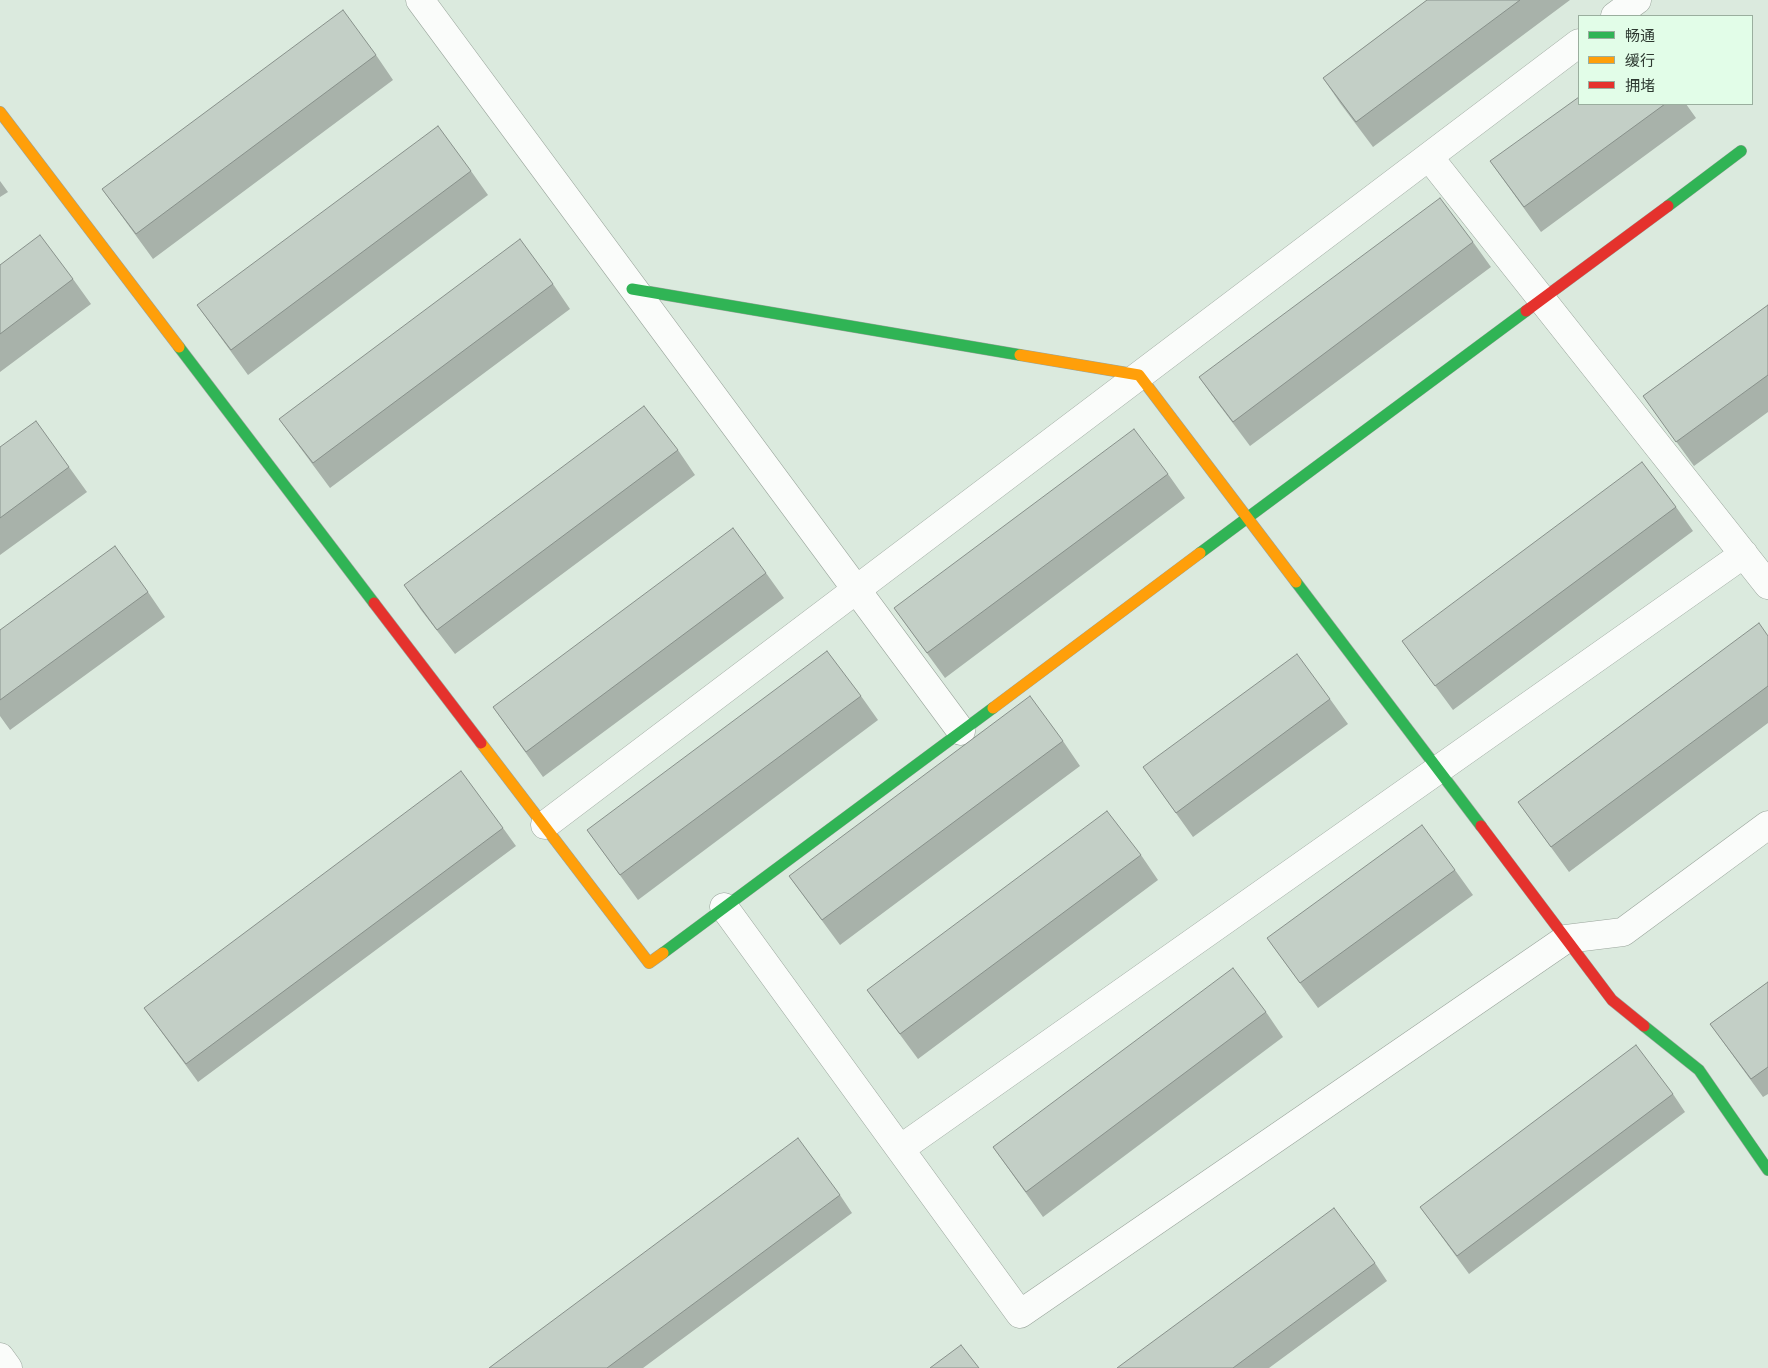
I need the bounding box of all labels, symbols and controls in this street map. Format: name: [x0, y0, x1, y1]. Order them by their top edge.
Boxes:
legend: [1578, 15, 1753, 105]
text: 畅通: [1625, 27, 1655, 44]
text: 缓行: [1625, 52, 1655, 69]
text: 拥堵: [1625, 77, 1655, 94]

